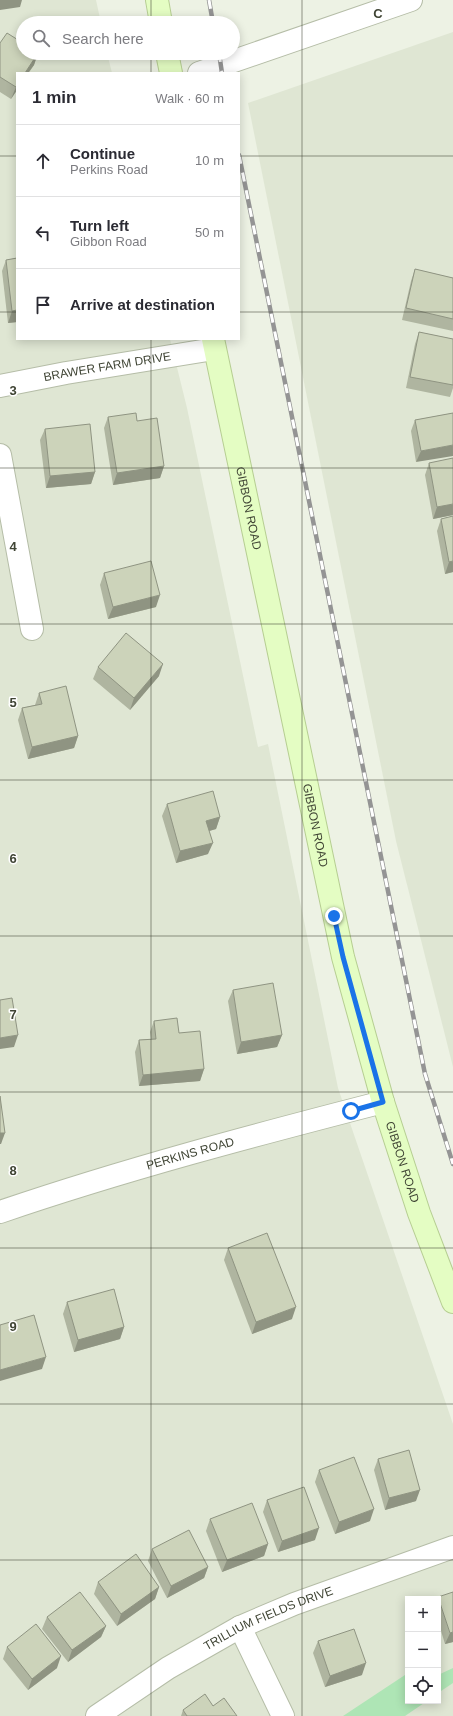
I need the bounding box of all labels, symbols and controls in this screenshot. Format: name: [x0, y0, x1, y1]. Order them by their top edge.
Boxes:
text: C: [373, 6, 383, 21]
search box: [16, 16, 240, 60]
icon: search: [30, 27, 52, 49]
text: Search here: [62, 30, 144, 47]
text: 1 min: [32, 88, 76, 107]
text: Walk · 60 m: [155, 91, 224, 106]
text: Continue: [70, 145, 135, 162]
icon: ahead: [32, 150, 54, 172]
text: 10 m: [195, 153, 224, 168]
text: Perkins Road: [70, 162, 148, 177]
text: Turn left: [70, 217, 129, 234]
icon: left: [32, 222, 54, 244]
text: 50 m: [195, 225, 224, 240]
text: Gibbon Road: [70, 234, 147, 249]
icon: arrive: [32, 294, 54, 316]
text: Arrive at destination: [70, 296, 215, 313]
street label: BRAWER FARM DRIVE: [42, 349, 172, 384]
text: 3: [9, 383, 17, 398]
street label: GIBBON ROAD: [233, 465, 264, 552]
text: 4: [9, 539, 17, 554]
text: 5: [9, 695, 17, 710]
street label: GIBBON ROAD: [300, 782, 331, 869]
text: 6: [9, 851, 17, 866]
route end: [325, 907, 343, 925]
text: 7: [9, 1007, 17, 1022]
route start: [342, 1102, 360, 1120]
street label: GIBBON ROAD: [383, 1120, 422, 1205]
street label: PERKINS ROAD: [145, 1134, 236, 1173]
text: 8: [9, 1163, 17, 1178]
text: 9: [9, 1319, 17, 1334]
street label: TRILLIUM FIELDS DRIVE: [201, 1584, 335, 1653]
map controls: [405, 1596, 441, 1704]
button: +: [405, 1596, 441, 1632]
button: −: [405, 1632, 441, 1668]
button: locate: [405, 1668, 441, 1704]

